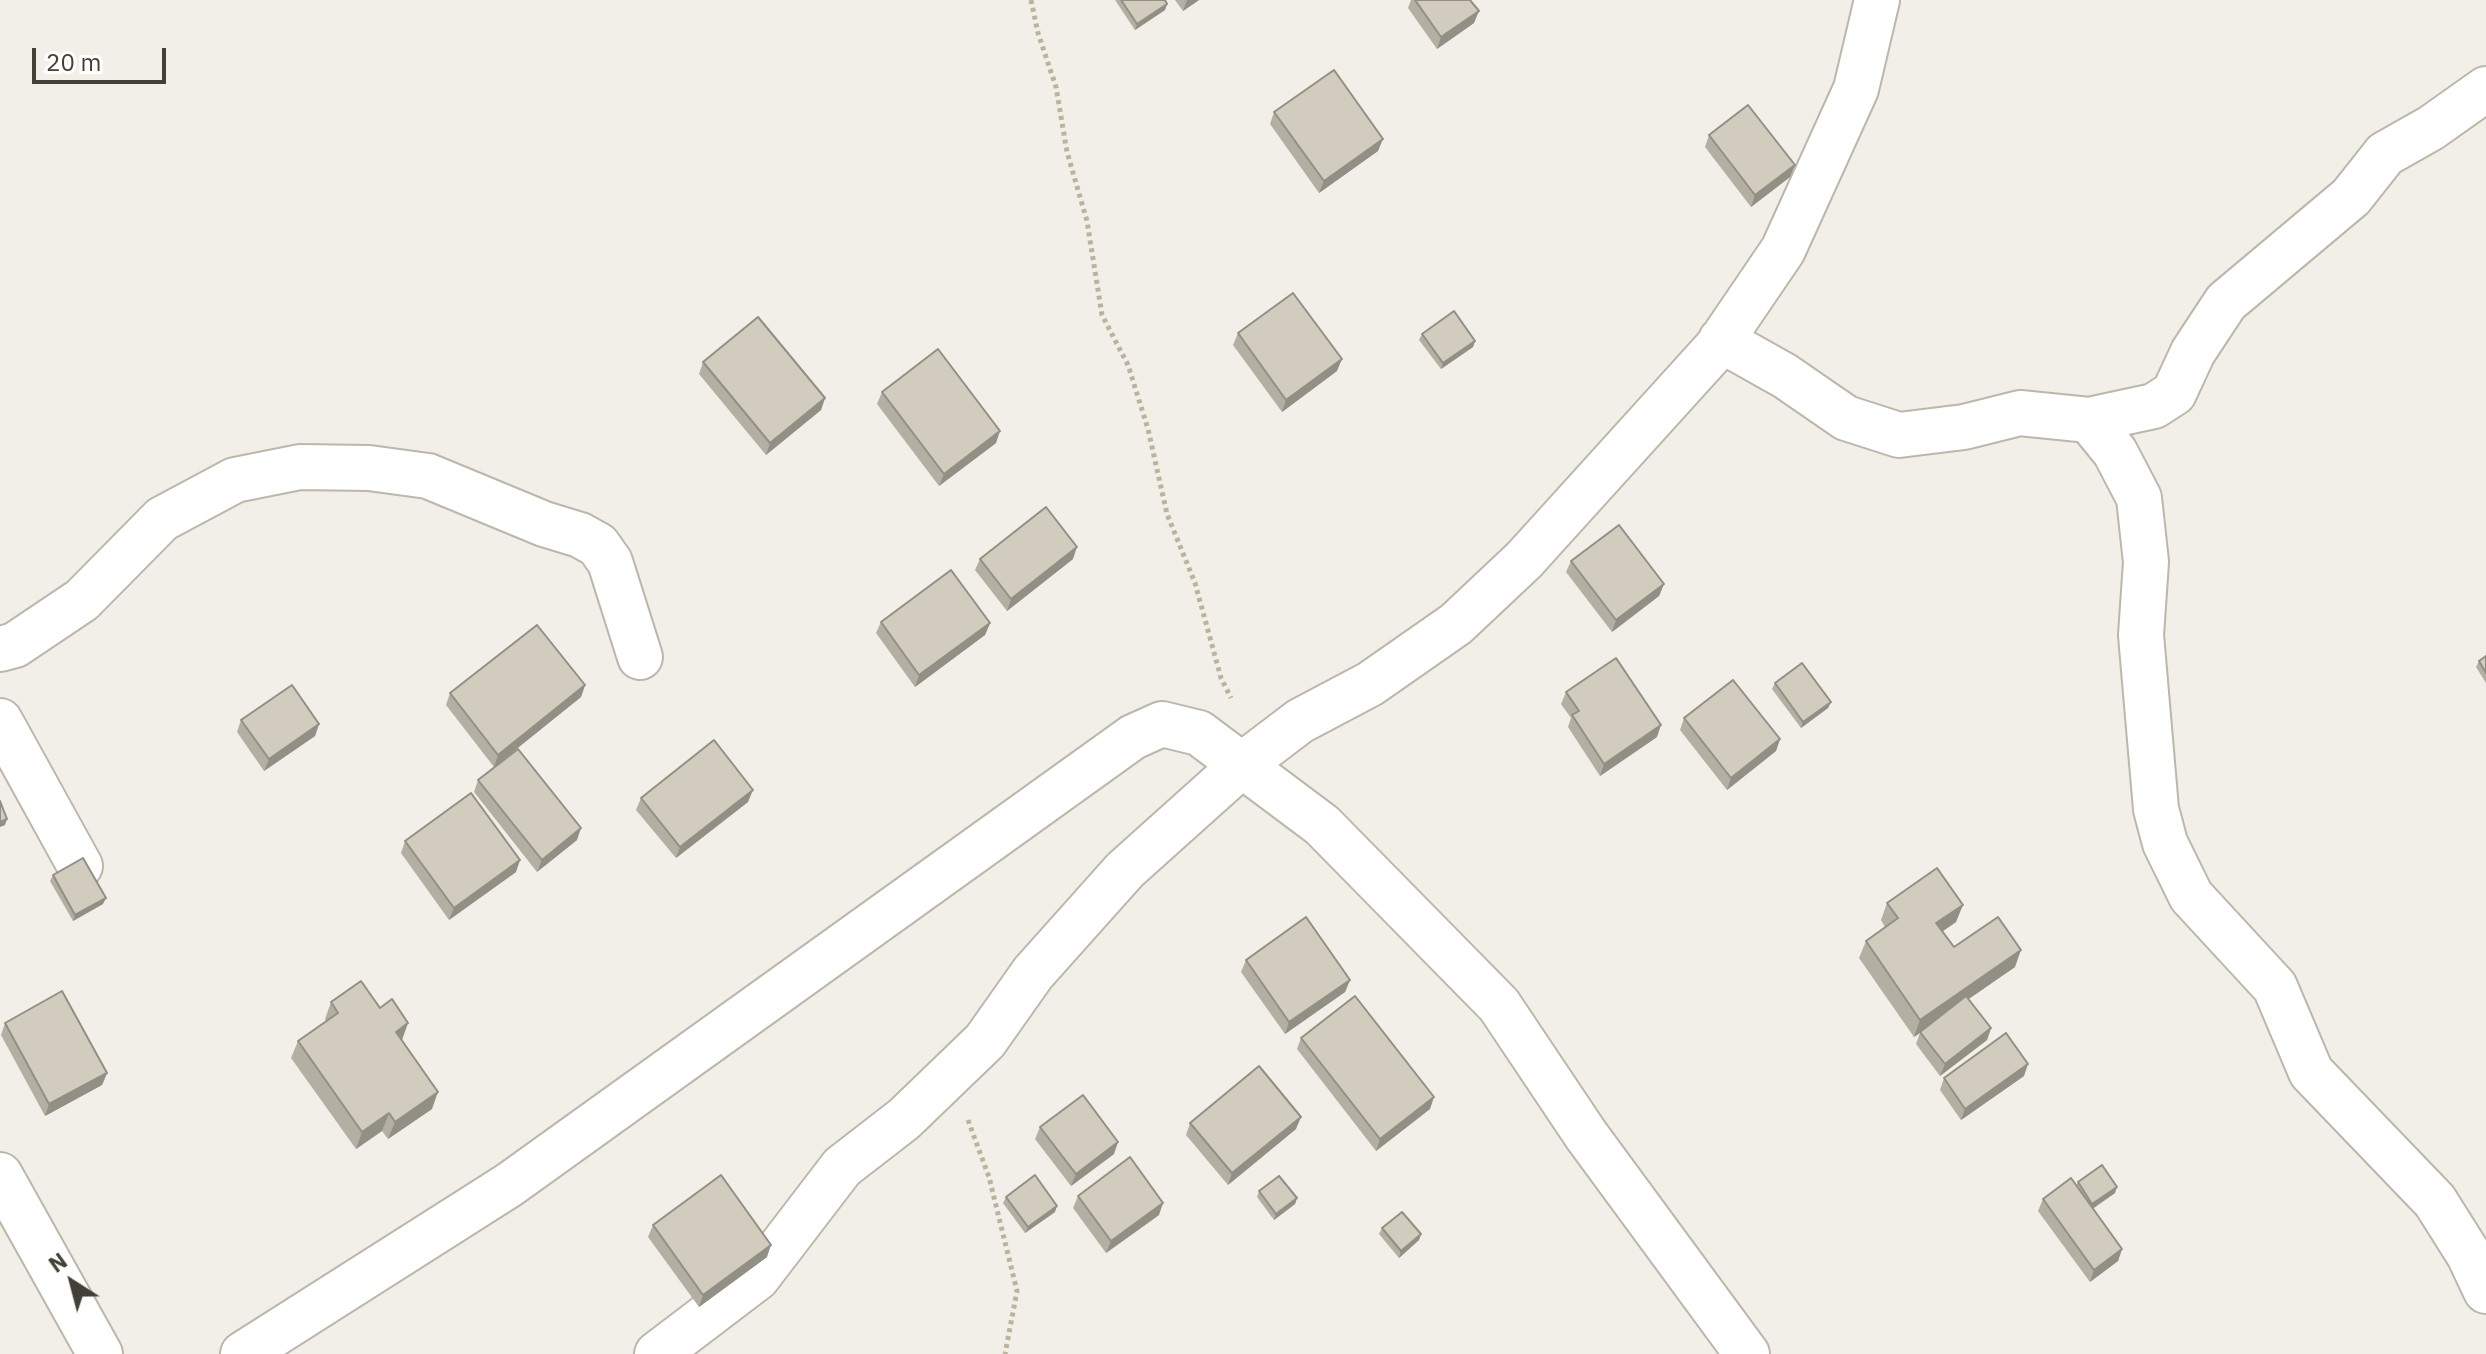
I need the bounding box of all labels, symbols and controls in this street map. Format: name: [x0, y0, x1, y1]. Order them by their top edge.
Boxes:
scale bar: [36, 32, 170, 82]
text: 20 m: [46, 46, 101, 78]
north arrow: [32, 1242, 112, 1322]
text: N: [43, 1246, 73, 1279]

